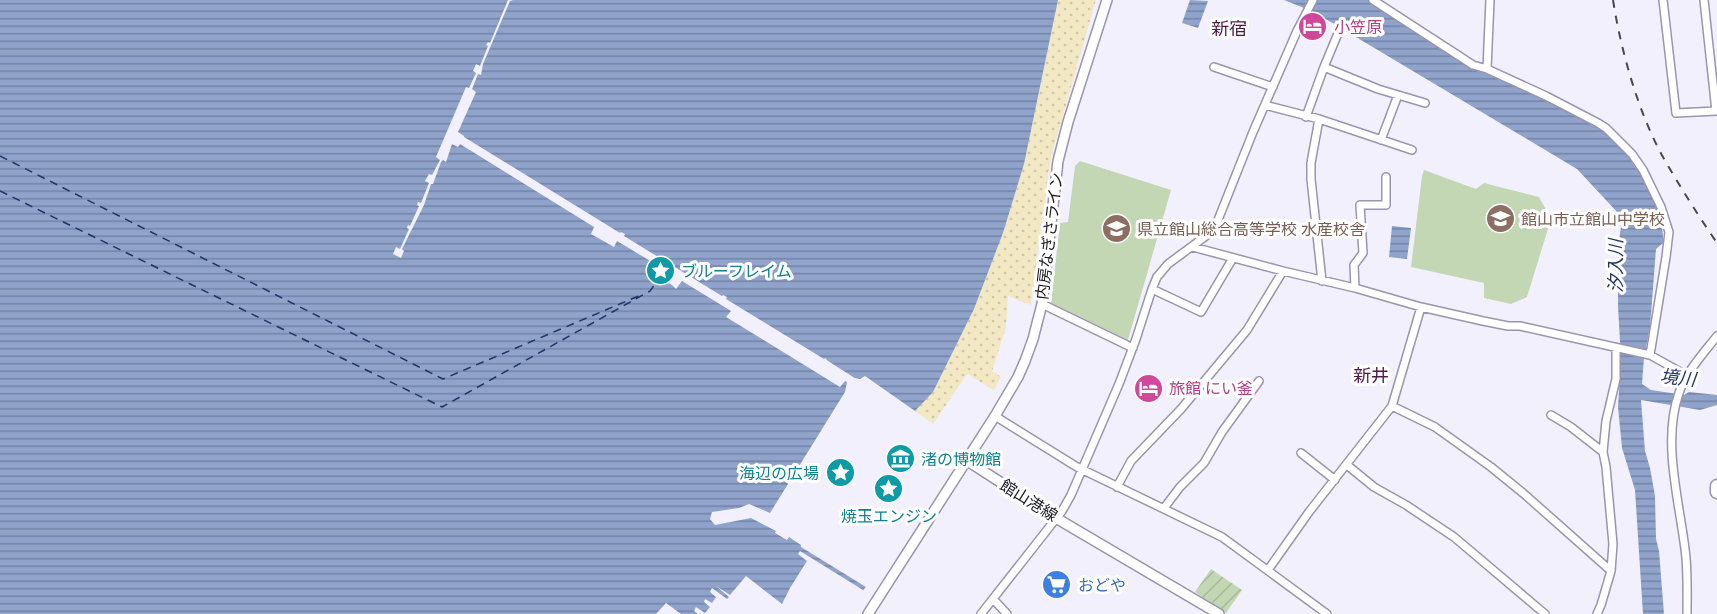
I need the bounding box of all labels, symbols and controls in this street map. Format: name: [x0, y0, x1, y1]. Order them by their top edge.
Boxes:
hotel icon: 小笠原: [1297, 11, 1329, 43]
district label: 新宿: [1211, 17, 1247, 40]
place label: 小笠原: [1334, 17, 1382, 38]
street label: 内房なぎさライン: [1031, 171, 1068, 301]
school or university icon: 館山市立館山中学校: [1484, 203, 1516, 235]
place label: 館山市立館山中学校: [1521, 209, 1665, 230]
school or university icon: 県立館山総合高等学校 水産校舎: [1100, 213, 1132, 245]
place label: 県立館山総合高等学校 水産校舎: [1137, 219, 1365, 240]
water label: 汐入川: [1604, 237, 1627, 293]
place icon: ブルーフレイム: [644, 255, 676, 287]
place label: ブルーフレイム: [681, 261, 792, 282]
district label: 新井: [1353, 364, 1389, 387]
water label: 境川: [1659, 364, 1699, 391]
hotel icon: 旅館 にい釜: [1132, 372, 1164, 404]
place label: 旅館 にい釜: [1169, 378, 1253, 399]
museum icon: 渚の博物館: [884, 443, 916, 475]
place label: 渚の博物館: [921, 449, 1001, 470]
place icon: 海辺の広場: [824, 457, 856, 489]
place label: 海辺の広場: [739, 463, 819, 484]
place icon: 焼玉エンジン: [873, 472, 905, 504]
street label: 館山港線: [996, 475, 1061, 526]
place label: 焼玉エンジン: [841, 506, 937, 527]
supermarket icon: おどや: [1041, 569, 1073, 601]
place label: おどや: [1078, 575, 1126, 596]

